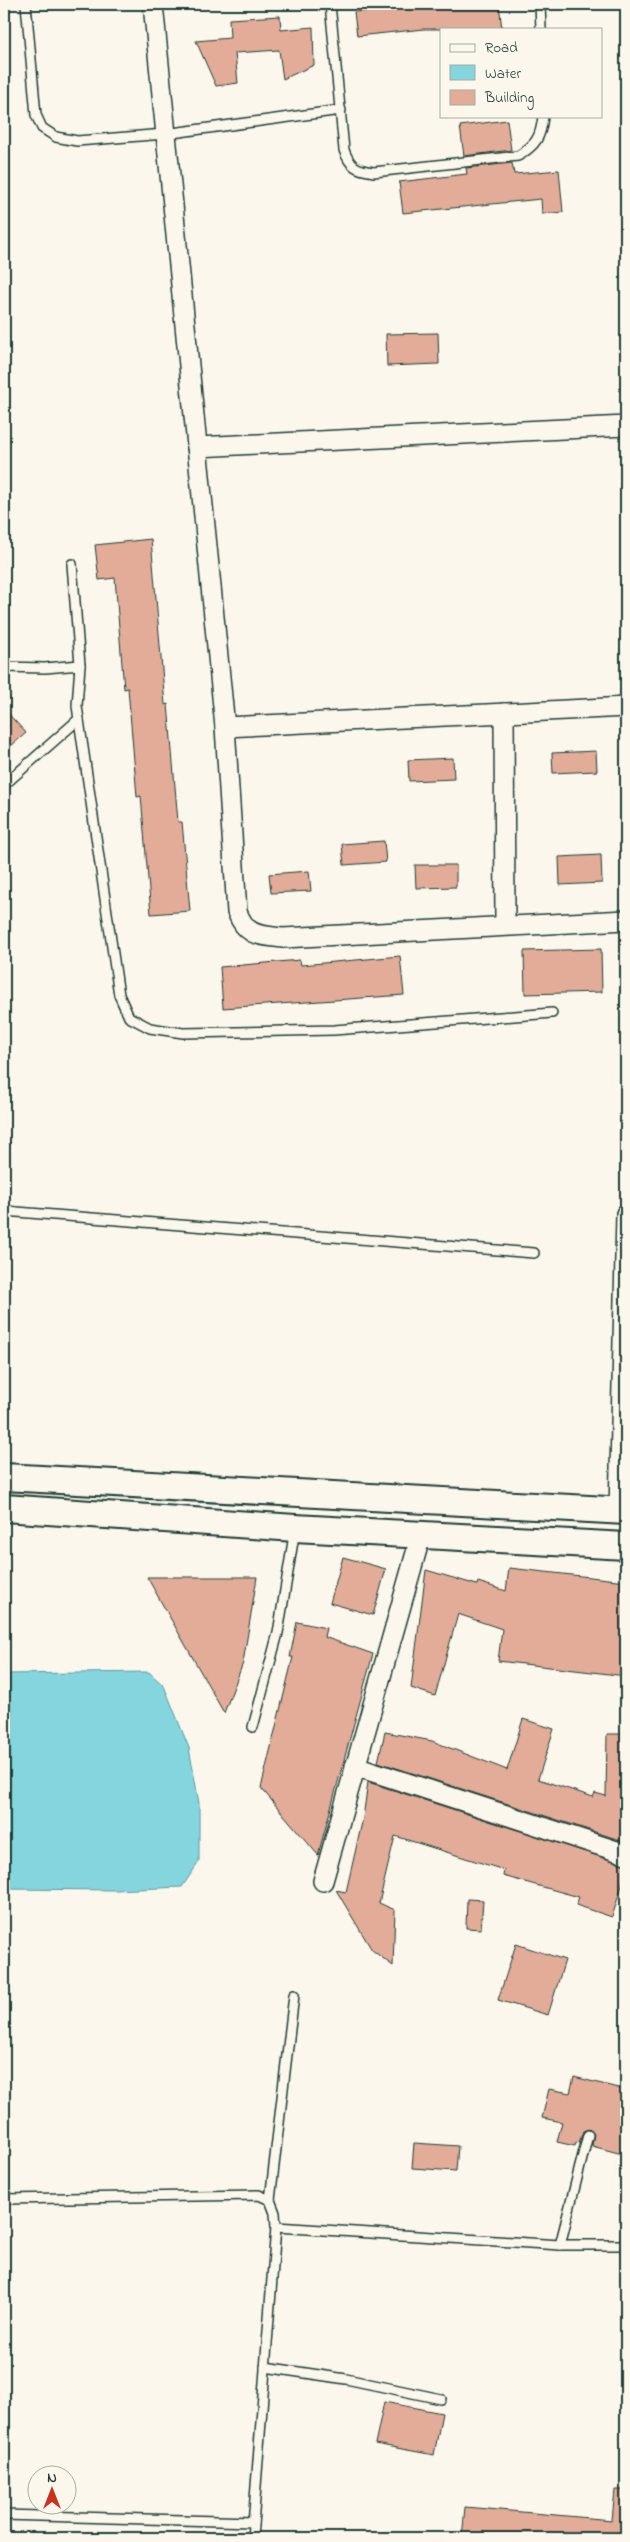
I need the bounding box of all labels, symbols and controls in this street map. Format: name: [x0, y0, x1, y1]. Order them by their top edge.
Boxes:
legend: [440, 28, 602, 118]
text: Road: [485, 37, 518, 59]
text: Water: [485, 63, 521, 85]
text: Building: [484, 87, 534, 110]
north arrow: [28, 2464, 78, 2514]
text: N: [47, 2468, 57, 2489]

